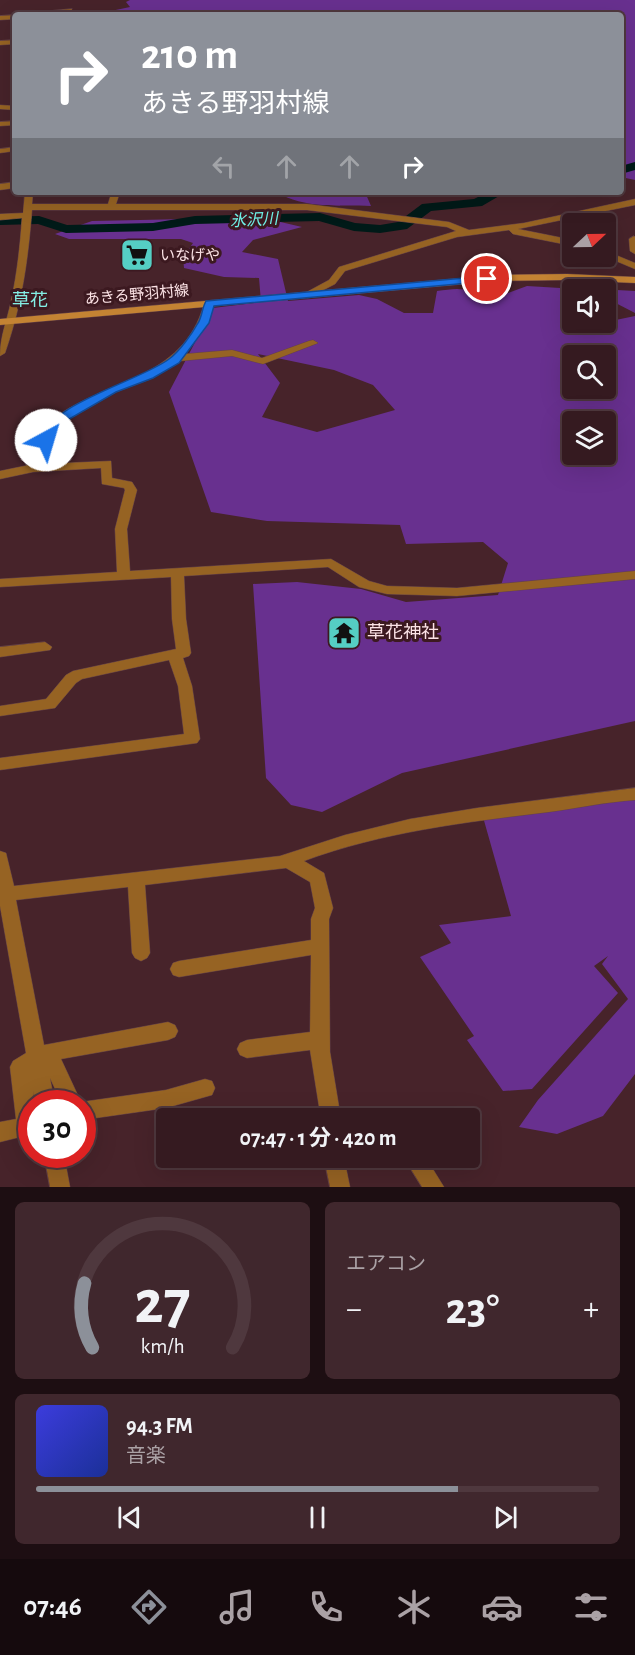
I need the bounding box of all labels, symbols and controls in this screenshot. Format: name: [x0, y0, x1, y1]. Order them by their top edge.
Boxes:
text: 210 m: [141, 34, 238, 76]
icon: right: [42, 36, 120, 114]
text: あきる野羽村線: [141, 90, 329, 117]
icon: left: [207, 150, 240, 183]
icon: ahead: [270, 150, 303, 183]
icon: ahead: [333, 150, 366, 183]
icon: right: [396, 150, 429, 183]
water label: 氷沢川: [230, 210, 280, 229]
north arrow: [562, 213, 616, 267]
map controls: [562, 213, 616, 465]
supermarket icon: いなげや: [119, 237, 155, 273]
place label: いなげや: [160, 247, 220, 263]
pin: [461, 253, 512, 304]
icon: arrive: [470, 262, 503, 295]
button: sound: [562, 279, 616, 333]
street label: あきる野羽村線: [84, 281, 190, 307]
district label: 草花: [12, 291, 48, 310]
button: search: [562, 345, 616, 399]
position arrow: [14.0, 408, 78.0, 472]
button: layers: [562, 411, 616, 465]
temple icon: 草花神社: [326, 615, 362, 651]
place label: 草花神社: [367, 623, 439, 642]
speed limit sign: 30: [18, 1090, 96, 1168]
text: 07:47 · 1 分 · 420 m: [239, 1127, 397, 1149]
text: エアコン: [346, 1254, 426, 1274]
text: 27: [134, 1272, 191, 1334]
text: 23°: [446, 1287, 499, 1332]
text: −: [346, 1293, 362, 1326]
text: +: [583, 1293, 599, 1326]
text: km/h: [140, 1336, 185, 1357]
text: 94.3 FM: [126, 1415, 193, 1437]
text: 音楽: [126, 1446, 166, 1466]
icon: previous: [113, 1501, 146, 1534]
icon: pause: [301, 1501, 334, 1534]
icon: next: [489, 1501, 522, 1534]
icon: directions: [128, 1586, 170, 1628]
icon: music: [216, 1586, 258, 1628]
icon: phone: [305, 1586, 347, 1628]
icon: climate: [393, 1586, 435, 1628]
icon: car: [481, 1586, 523, 1628]
icon: filters: [570, 1586, 612, 1628]
text: 07:46: [23, 1593, 82, 1620]

